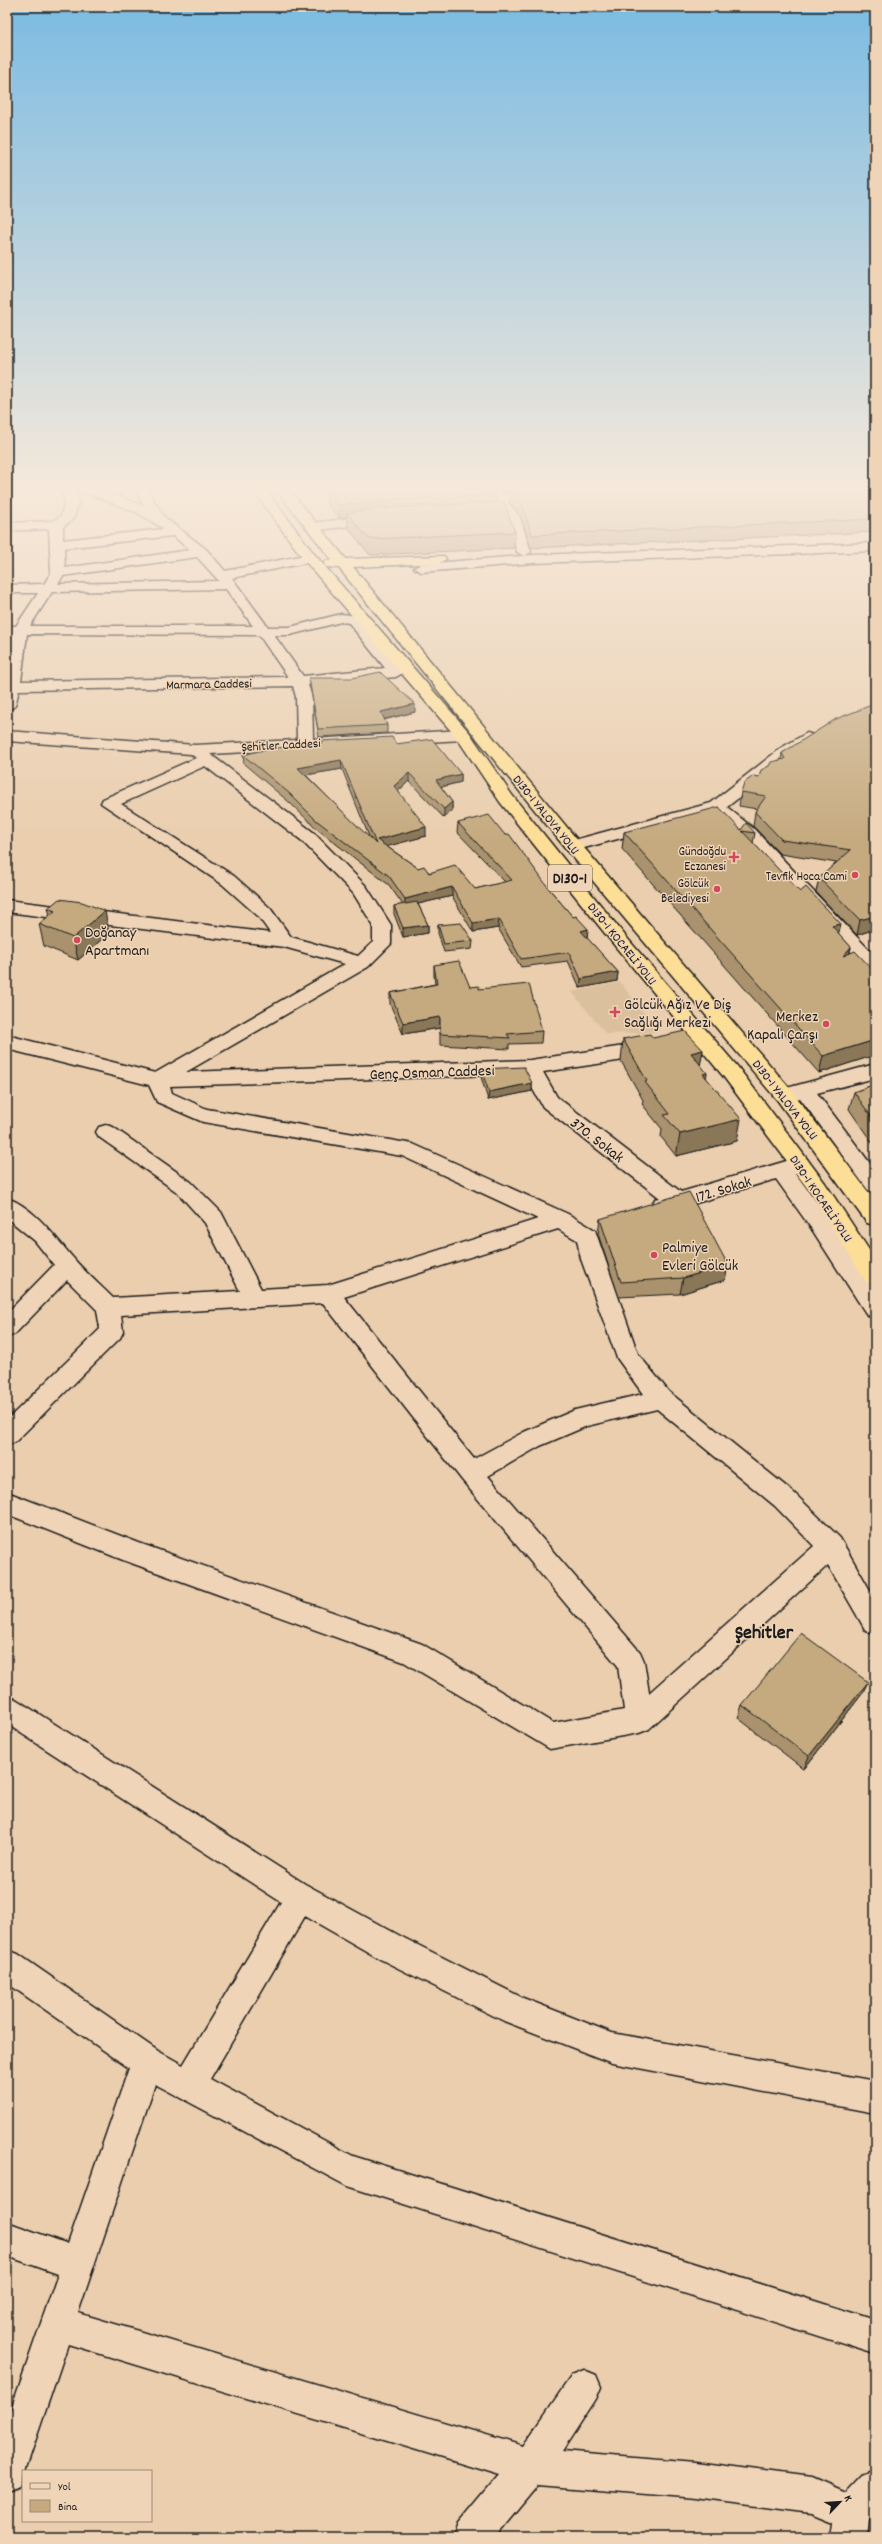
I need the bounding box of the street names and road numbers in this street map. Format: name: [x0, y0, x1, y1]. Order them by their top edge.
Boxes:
street label: Marmara Caddesi: [166, 675, 253, 696]
street label: Şehitler Caddesi: [241, 735, 322, 758]
street label: D130-1 YALOVA YOLU: [507, 772, 583, 859]
road number: D130-1: [548, 865, 592, 891]
street label: D130-1 KOCAELİ YOLU: [582, 899, 660, 990]
street label: D130-1 YALOVA YOLU: [747, 1056, 822, 1145]
street label: Genç Osman Caddesi: [369, 1060, 495, 1087]
street label: 370. Sokak: [565, 1112, 628, 1169]
street label: D130-1 KOCAELİ YOLU: [784, 1152, 856, 1247]
street label: 172. Sokak: [693, 1171, 755, 1210]

